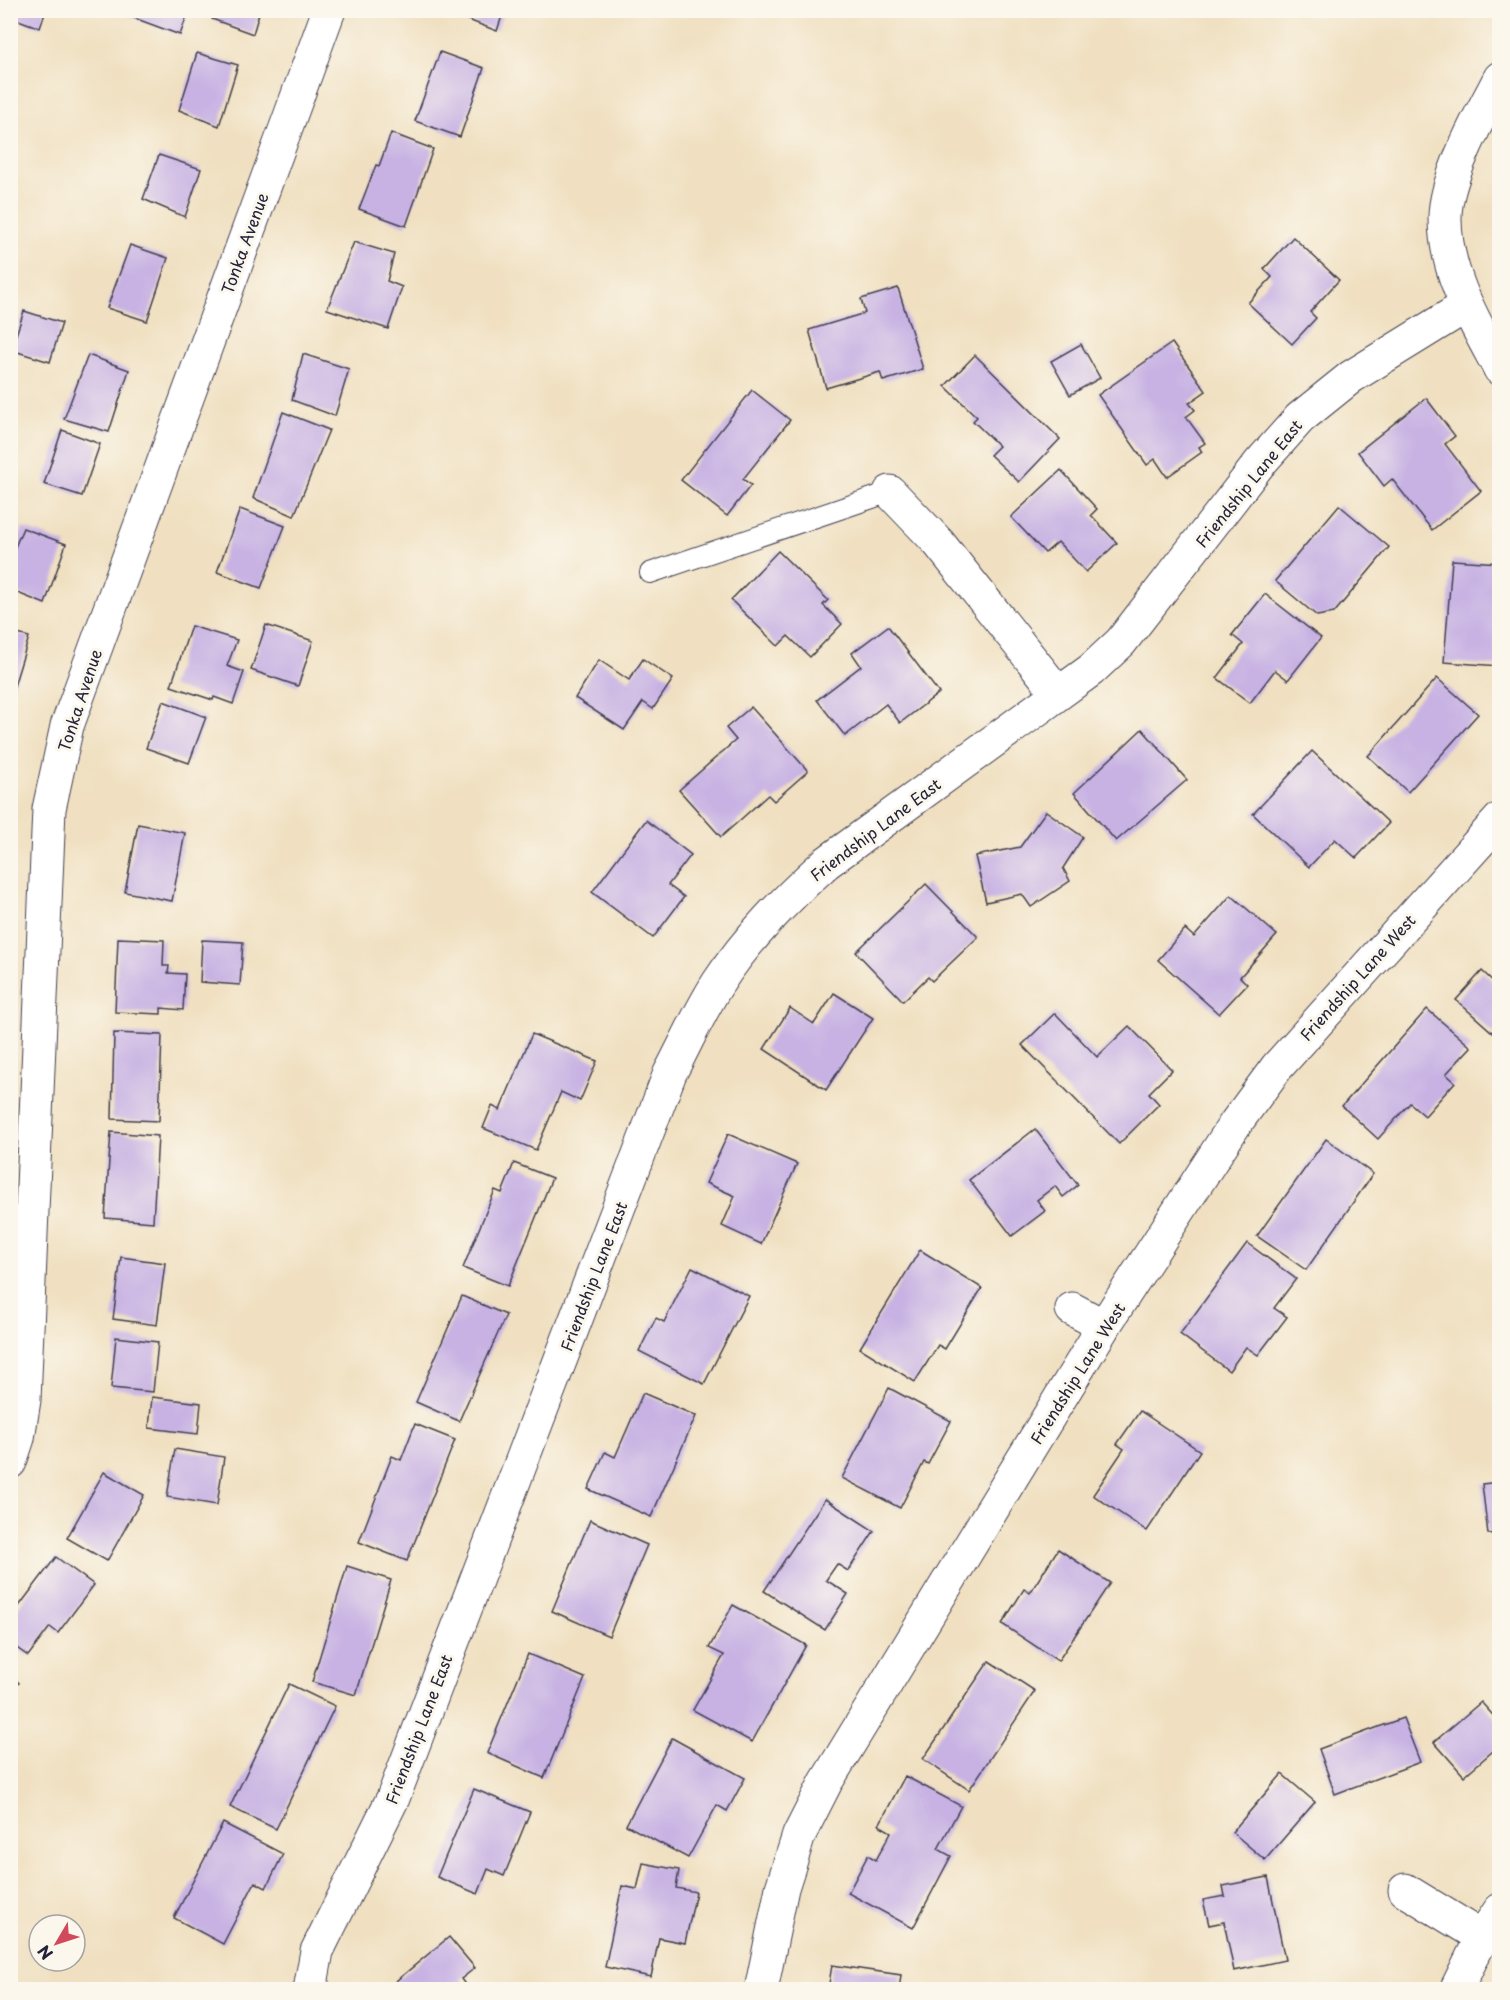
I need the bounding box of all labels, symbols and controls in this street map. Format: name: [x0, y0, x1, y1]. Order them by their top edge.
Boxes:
street label: Tonka Avenue: [215, 189, 274, 297]
street label: Friendship Lane East: [1189, 414, 1307, 552]
street label: Tonka Avenue: [51, 645, 107, 754]
street label: Friendship Lane East: [805, 772, 945, 886]
street label: Friendship Lane West: [1294, 908, 1420, 1046]
street label: Friendship Lane East: [553, 1198, 633, 1354]
street label: Friendship Lane West: [1024, 1298, 1130, 1448]
street label: Friendship Lane East: [378, 1651, 458, 1807]
north arrow: [27, 1913, 87, 1973]
text: N: [31, 1941, 58, 1966]

